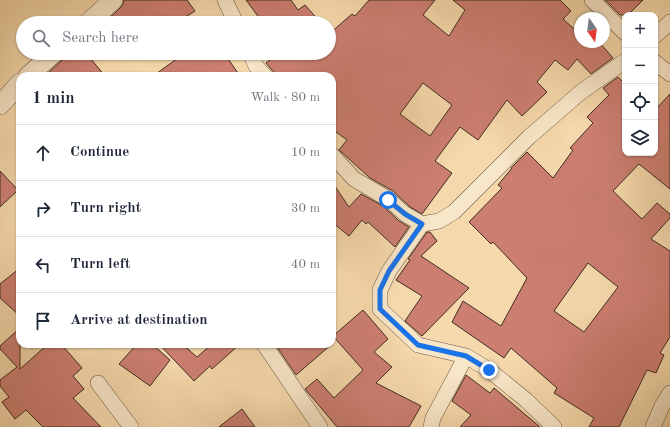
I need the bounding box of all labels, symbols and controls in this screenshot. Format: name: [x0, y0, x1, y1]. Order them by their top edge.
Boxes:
north arrow: [574, 12, 610, 48]
map controls: [622, 12, 658, 156]
button: +: [622, 12, 658, 48]
search box: [16, 16, 336, 60]
icon: search: [30, 27, 52, 49]
text: Search here: [62, 31, 139, 46]
button: −: [622, 48, 658, 84]
button: locate: [622, 84, 658, 120]
text: 1 min: [32, 90, 75, 107]
text: Walk · 80 m: [251, 91, 320, 104]
button: layers: [622, 120, 658, 156]
icon: ahead: [32, 142, 54, 164]
text: Continue: [70, 145, 129, 160]
text: 10 m: [291, 146, 320, 159]
route start: [379, 191, 397, 209]
icon: right: [32, 198, 54, 220]
text: Turn right: [70, 201, 141, 216]
text: 30 m: [291, 202, 320, 215]
icon: left: [32, 254, 54, 276]
text: Turn left: [70, 257, 130, 272]
text: 40 m: [291, 258, 320, 271]
icon: arrive: [32, 310, 54, 332]
text: Arrive at destination: [70, 313, 208, 328]
route end: [480, 361, 498, 379]

